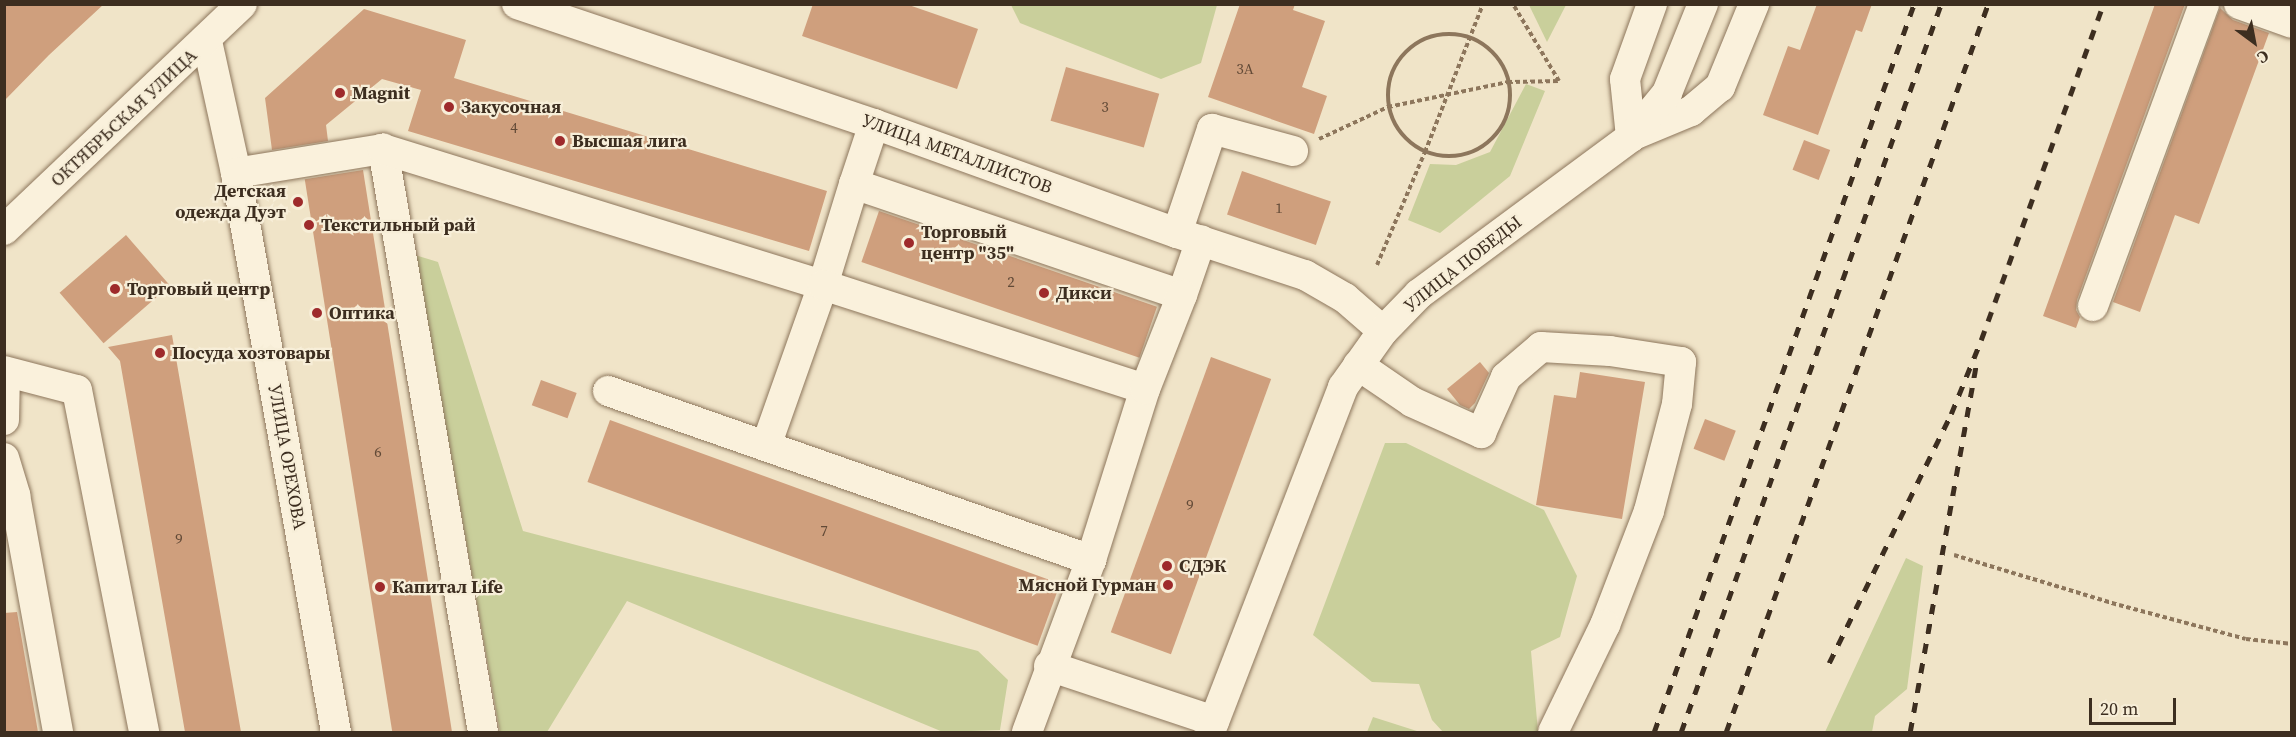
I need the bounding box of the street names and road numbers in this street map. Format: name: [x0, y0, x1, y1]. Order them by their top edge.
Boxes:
street label: ОКТЯБРЬСКАЯ УЛИЦА: [46, 45, 202, 191]
street label: УЛИЦА МЕТАЛЛИСТОВ: [859, 110, 1055, 198]
street label: УЛИЦА ПОБЕДЫ: [1400, 211, 1526, 317]
street label: УЛИЦА ОРЕХОВА: [264, 383, 310, 531]

